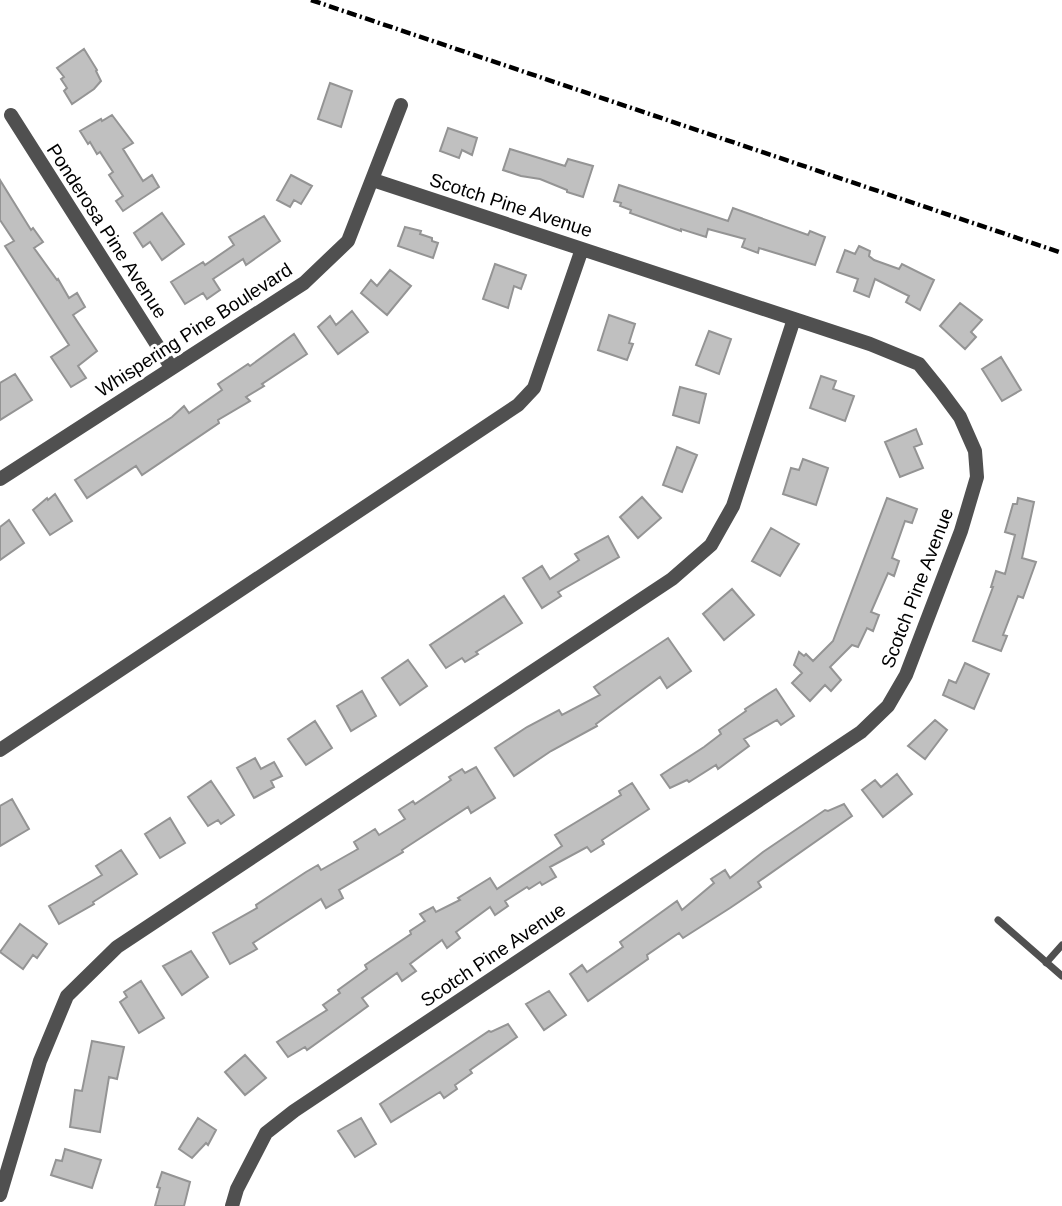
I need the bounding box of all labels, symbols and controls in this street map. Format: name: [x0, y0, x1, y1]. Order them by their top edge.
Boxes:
street label: Ponderosa Pine Avenue: [43, 140, 171, 322]
street label: Scotch Pine Avenue: [427, 169, 595, 241]
street label: Whispering Pine Boulevard: [92, 259, 296, 401]
street label: Scotch Pine Avenue: [877, 505, 957, 671]
street label: Scotch Pine Avenue: [417, 899, 569, 1011]

